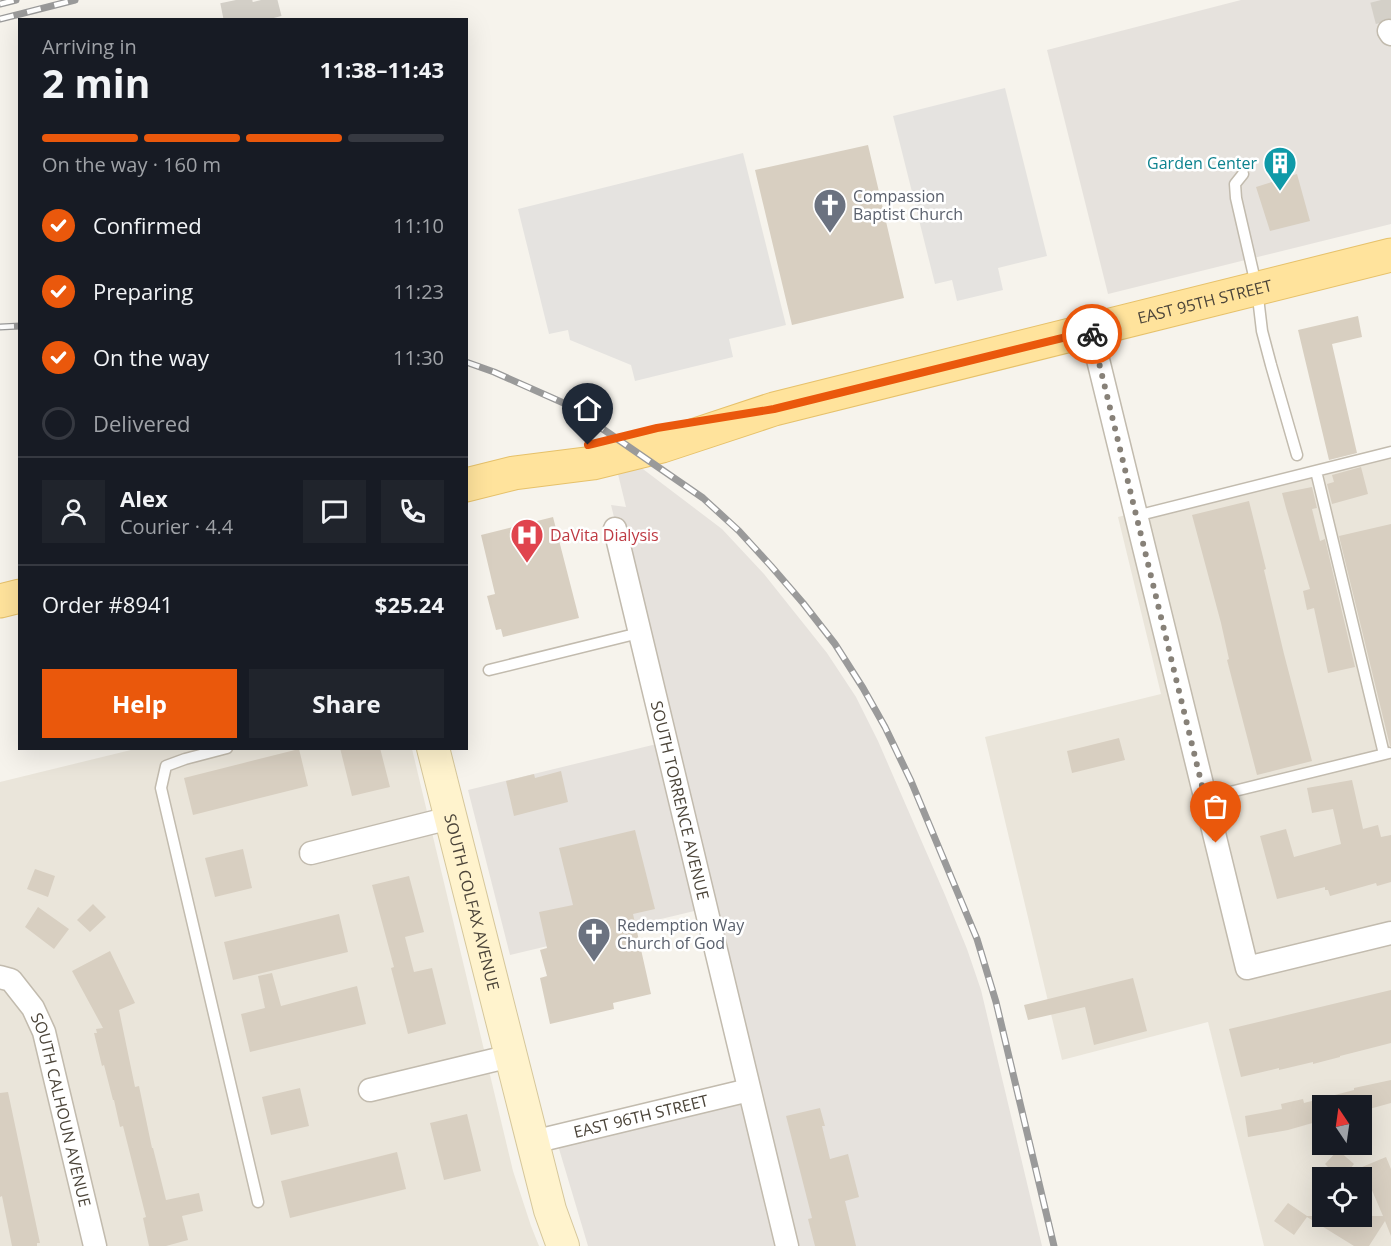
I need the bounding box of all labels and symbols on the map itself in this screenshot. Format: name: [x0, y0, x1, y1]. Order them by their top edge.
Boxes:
building icon: Garden Center: [1262, 145, 1298, 192]
place label: Garden Center: [1147, 152, 1257, 174]
place label: Compassion Baptist Church: [853, 185, 963, 225]
church icon: Compassion Baptist Church: [812, 187, 848, 234]
street label: EAST 95TH STREET: [1135, 274, 1274, 329]
courier: [1062, 304, 1122, 364]
pin: [562, 383, 613, 445]
hospital icon: DaVita Dialysis: [509, 517, 545, 564]
place label: DaVita Dialysis: [550, 524, 659, 546]
street label: SOUTH TORRENCE AVENUE: [646, 699, 715, 902]
pin: [1190, 781, 1241, 843]
street label: SOUTH COLFAX AVENUE: [439, 811, 505, 993]
place label: Redemption Way Church of God: [617, 914, 745, 954]
church icon: Redemption Way Church of God: [576, 916, 612, 963]
street label: SOUTH CALHOUN AVENUE: [26, 1009, 96, 1209]
street label: EAST 96TH STREET: [571, 1089, 711, 1143]
north arrow: [1312, 1095, 1372, 1155]

